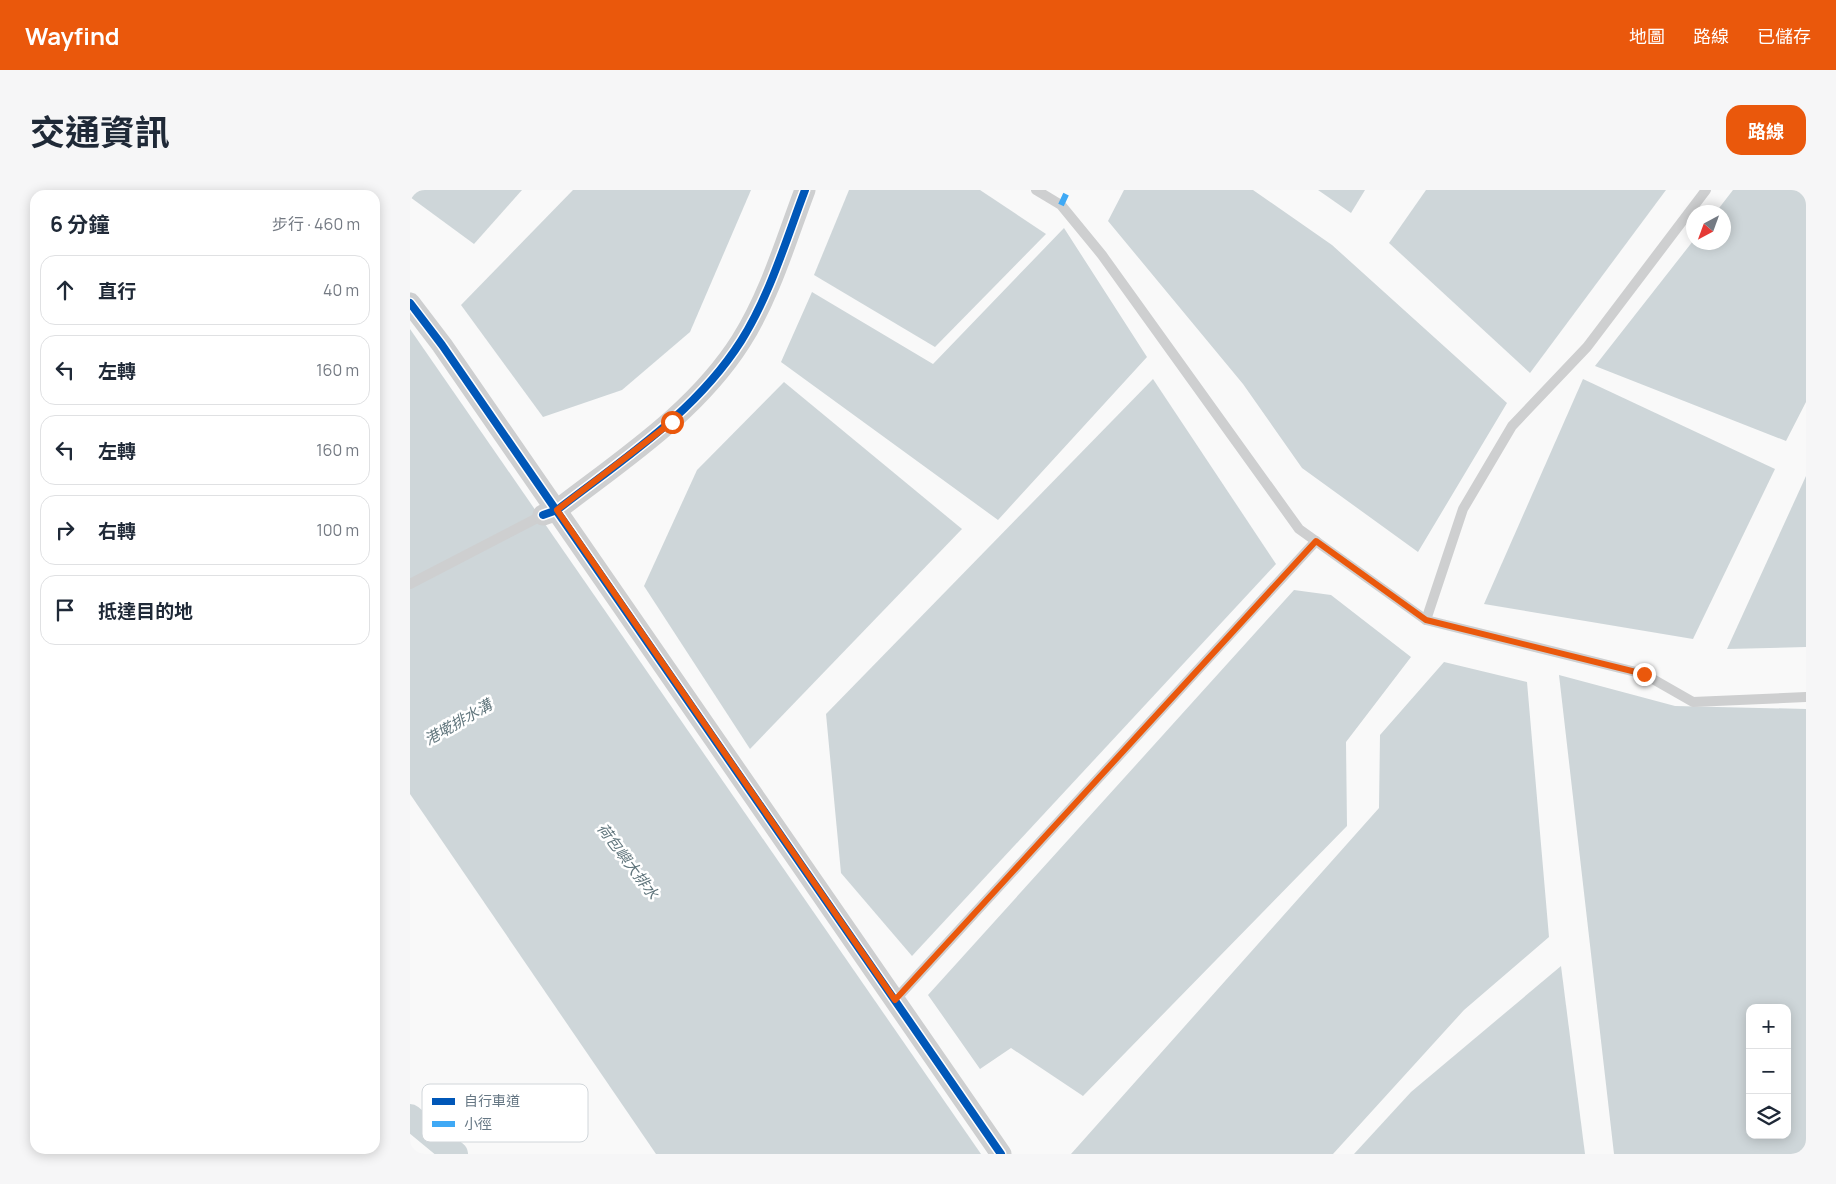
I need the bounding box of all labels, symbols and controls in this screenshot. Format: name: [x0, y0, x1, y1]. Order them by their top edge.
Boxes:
text: Wayfind: [25, 19, 120, 52]
text: 地圖: [1629, 24, 1665, 48]
text: 路線: [1693, 24, 1729, 48]
text: 已儲存: [1757, 24, 1811, 48]
button: 路線: [1726, 105, 1806, 155]
text: 交通資訊: [30, 108, 170, 156]
north arrow: [1686, 205, 1731, 250]
text: 6 分鐘: [50, 210, 109, 238]
text: 步行 · 460 m: [272, 213, 360, 235]
icon: ahead: [51, 276, 79, 304]
text: 直行: [98, 278, 136, 304]
text: 40 m: [323, 279, 359, 301]
icon: left: [51, 356, 79, 384]
text: 左轉: [98, 358, 136, 384]
text: 160 m: [316, 359, 359, 381]
route start: [661, 411, 684, 434]
icon: left: [51, 436, 79, 464]
text: 左轉: [98, 438, 136, 464]
text: 160 m: [316, 439, 359, 461]
icon: right: [51, 516, 79, 544]
text: 右轉: [98, 518, 136, 544]
text: 100 m: [316, 519, 359, 541]
icon: arrive: [51, 596, 79, 624]
text: 抵達目的地: [98, 598, 193, 624]
route end: [1633, 663, 1656, 686]
water label: 港墘排水溝: [420, 693, 497, 750]
water label: 荷包嶼大排水: [593, 819, 664, 904]
map controls: [1746, 1004, 1791, 1139]
button: +: [1746, 1004, 1791, 1049]
button: −: [1746, 1049, 1791, 1094]
legend: [422, 1084, 588, 1142]
text: 自行車道: [464, 1091, 520, 1110]
button: layers: [1746, 1094, 1791, 1139]
text: 小徑: [464, 1114, 492, 1133]

